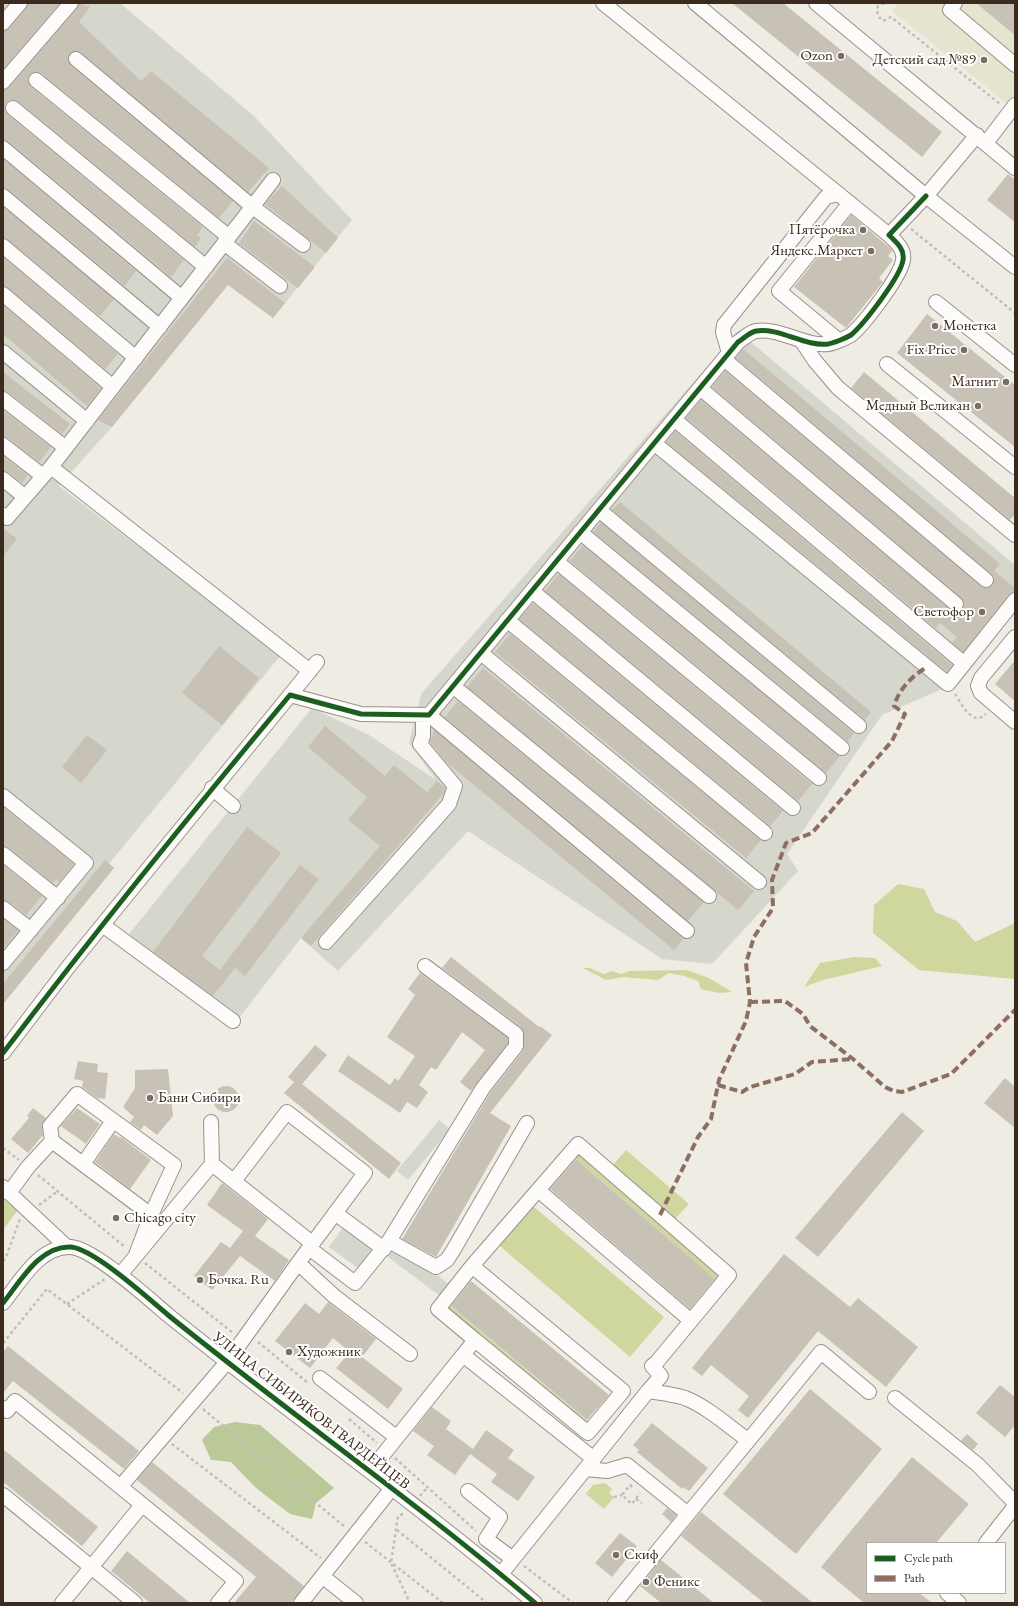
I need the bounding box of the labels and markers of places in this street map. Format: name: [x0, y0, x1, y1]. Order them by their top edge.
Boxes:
place label: Ozon: [801, 47, 833, 65]
marker: Ozon: [836, 51, 846, 61]
place label: Детский сад №89: [872, 51, 976, 69]
marker: Детский сад №89: [979, 55, 989, 65]
place label: Пятёрочка: [789, 221, 855, 239]
marker: Пятёрочка: [858, 225, 868, 235]
place label: Яндекс.Маркет: [770, 242, 863, 260]
marker: Яндекс.Маркет: [866, 246, 876, 256]
place label: Монетка: [943, 317, 996, 335]
marker: Монетка: [930, 321, 940, 331]
place label: Fix Price: [907, 341, 956, 359]
marker: Fix Price: [959, 345, 969, 355]
place label: Магнит: [952, 373, 998, 391]
marker: Магнит: [1001, 377, 1011, 387]
place label: Медный Великан: [866, 397, 970, 415]
marker: Медный Великан: [973, 401, 983, 411]
place label: Светофор: [914, 603, 974, 621]
marker: Светофор: [977, 607, 987, 617]
place label: Бани Сибири: [158, 1089, 241, 1107]
marker: Бани Сибири: [145, 1093, 155, 1103]
place label: Chicago city: [124, 1209, 196, 1227]
marker: Chicago city: [111, 1213, 121, 1223]
place label: Бочка. Ru: [208, 1271, 269, 1289]
marker: Бочка. Ru: [195, 1275, 205, 1285]
place label: Художник: [297, 1343, 361, 1361]
marker: Художник: [284, 1347, 294, 1357]
place label: Скиф: [624, 1546, 659, 1564]
marker: Скиф: [611, 1550, 621, 1560]
place label: Феникс: [654, 1573, 700, 1591]
marker: Феникс: [641, 1577, 651, 1587]

